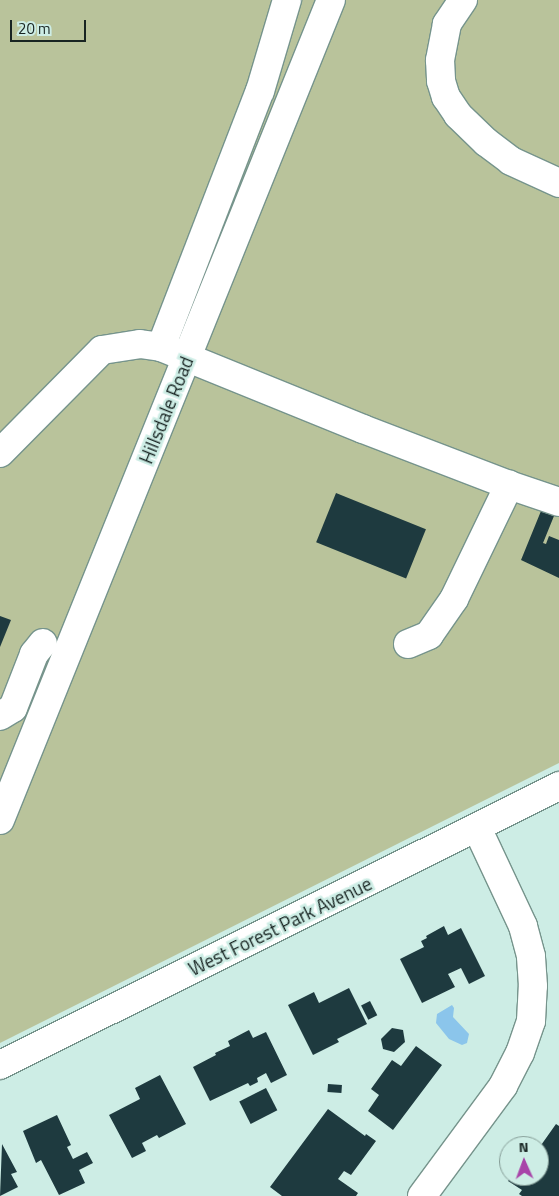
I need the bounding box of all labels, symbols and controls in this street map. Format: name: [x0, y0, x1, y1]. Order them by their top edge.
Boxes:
scale bar: [12, 10, 89, 42]
text: 20 m: [18, 17, 51, 40]
street label: Hillsdale Road: [134, 353, 198, 467]
street label: West Forest Park Avenue: [185, 872, 375, 980]
north arrow: [499, 1136, 549, 1186]
text: N: [518, 1136, 529, 1157]

